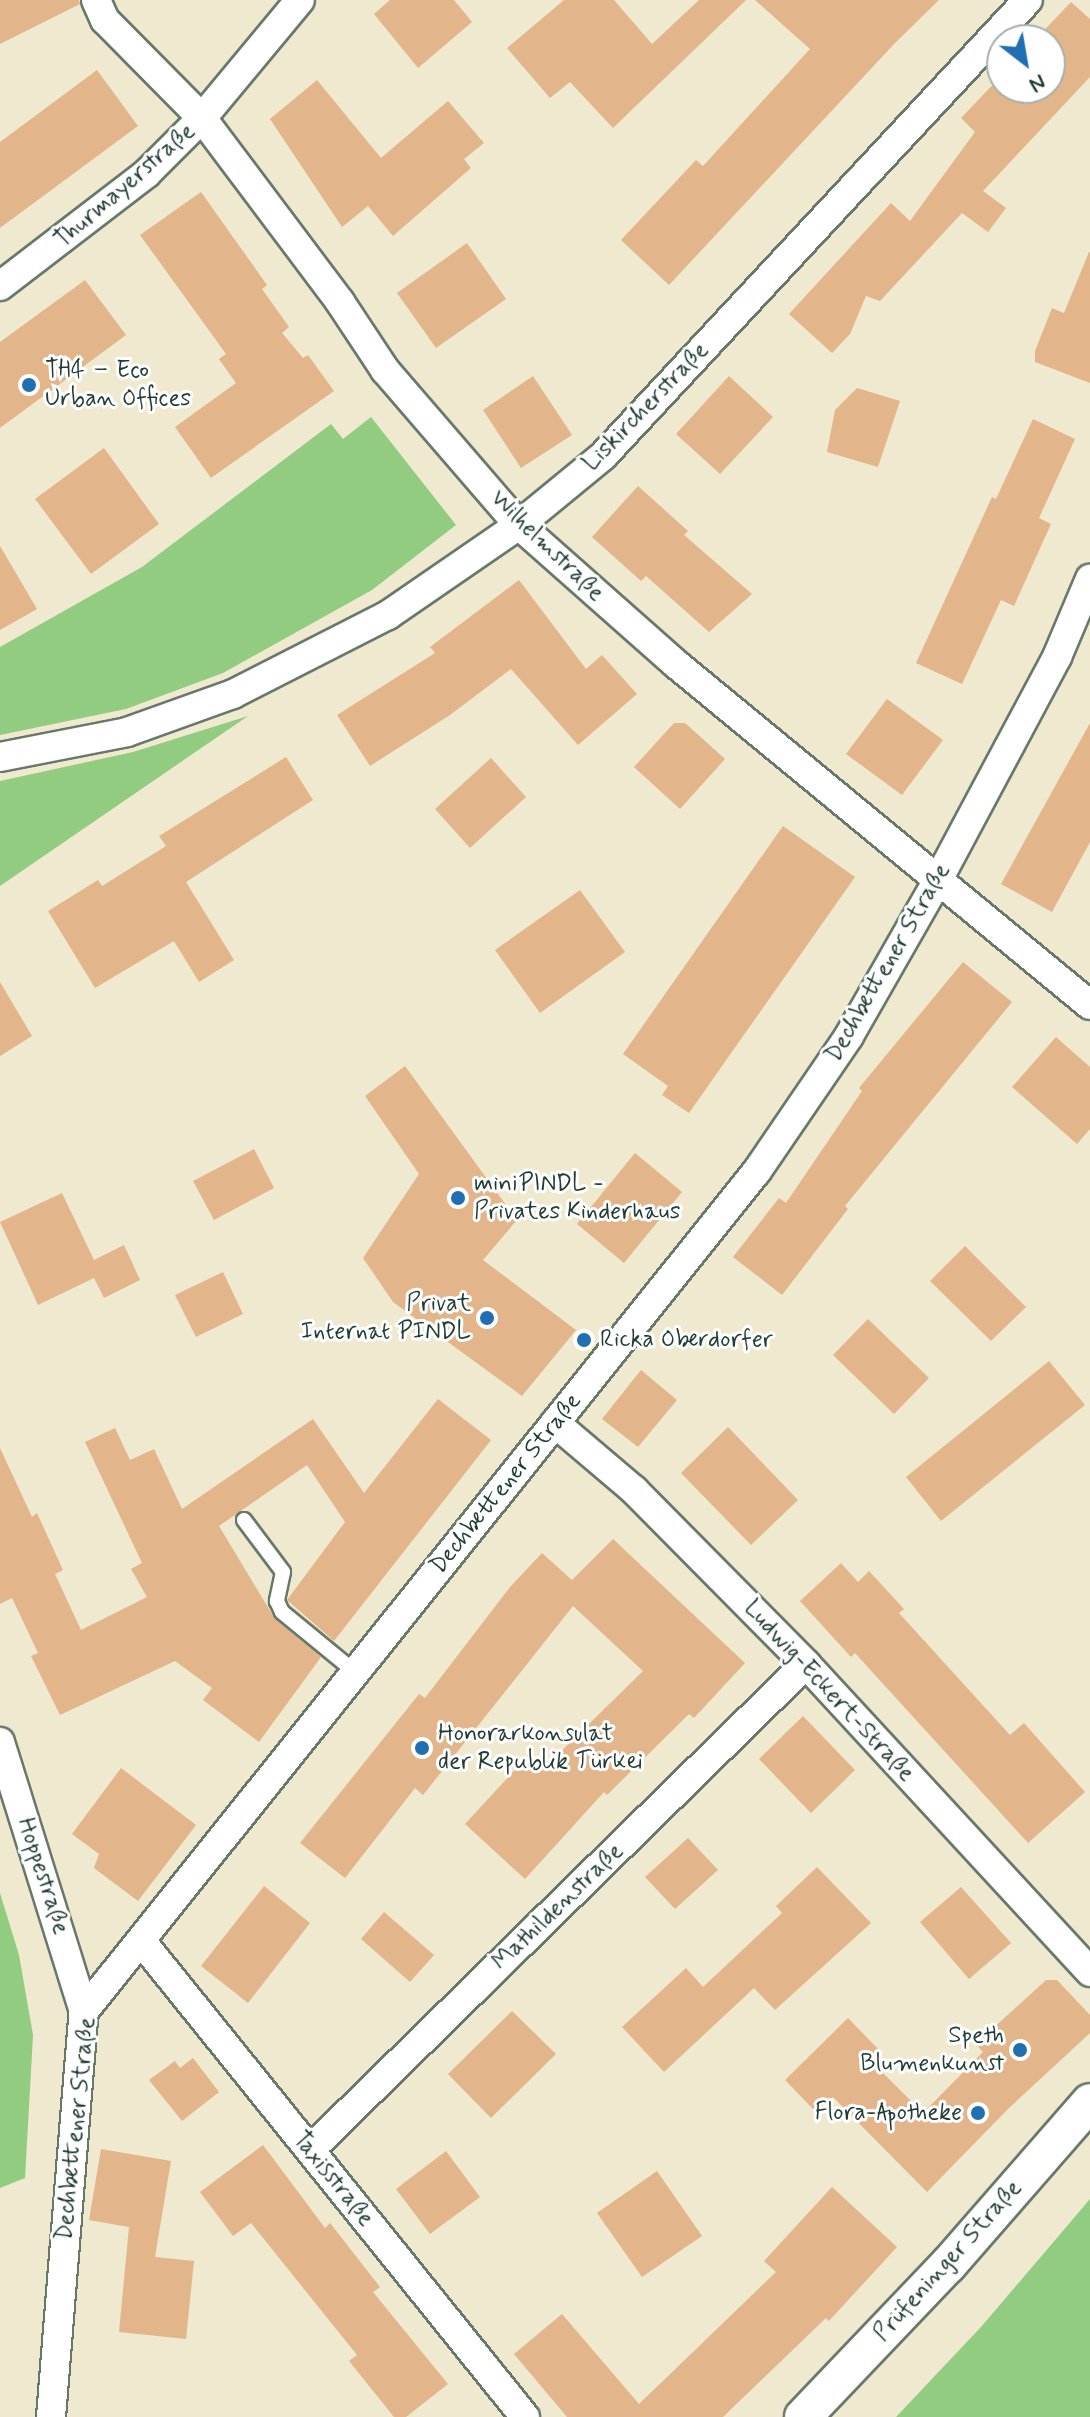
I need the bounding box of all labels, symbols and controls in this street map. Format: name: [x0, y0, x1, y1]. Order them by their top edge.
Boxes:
north arrow: [986, 24, 1066, 104]
text: N: [1024, 67, 1051, 99]
street label: Thurmayerstraße: [49, 117, 201, 255]
street label: Liskircherstraße: [577, 336, 715, 478]
place label: TH4 – Eco Urban Offices: [45, 357, 192, 413]
marker: TH4 – Eco Urban Offices: [20, 376, 38, 394]
street label: Wilhelmstraße: [484, 484, 610, 608]
street label: Dechbettener Straße: [820, 860, 956, 1066]
place label: miniPINDL - Privates Kinderhaus: [474, 1170, 684, 1226]
marker: miniPINDL - Privates Kinderhaus: [449, 1189, 467, 1207]
place label: Privat Internat PINDL: [299, 1290, 471, 1346]
marker: Privat Internat PINDL: [478, 1309, 496, 1327]
place label: Ricka Oberdorfer: [600, 1326, 774, 1354]
marker: Ricka Oberdorfer: [575, 1331, 593, 1349]
street label: Dechbettener Straße: [425, 1389, 587, 1579]
street label: Ludwig-Eckert-Straße: [737, 1594, 921, 1788]
place label: Honorarkonsulat der Republik Türkei: [438, 1720, 634, 1776]
marker: Honorarkonsulat der Republik Türkei: [413, 1739, 431, 1757]
street label: Hoppestraße: [11, 1814, 75, 1938]
street label: Mathildenstraße: [487, 1837, 629, 1977]
street label: Dechbettener Straße: [50, 2018, 102, 2240]
place label: Speth Blumenkunst: [860, 2022, 1004, 2078]
marker: Speth Blumenkunst: [1011, 2041, 1029, 2059]
place label: Flora-Apotheke: [815, 2099, 962, 2127]
marker: Flora-Apotheke: [969, 2104, 987, 2122]
street label: Taxisstraße: [286, 2126, 380, 2232]
street label: Prüfeninger Straße: [869, 2176, 1027, 2346]

